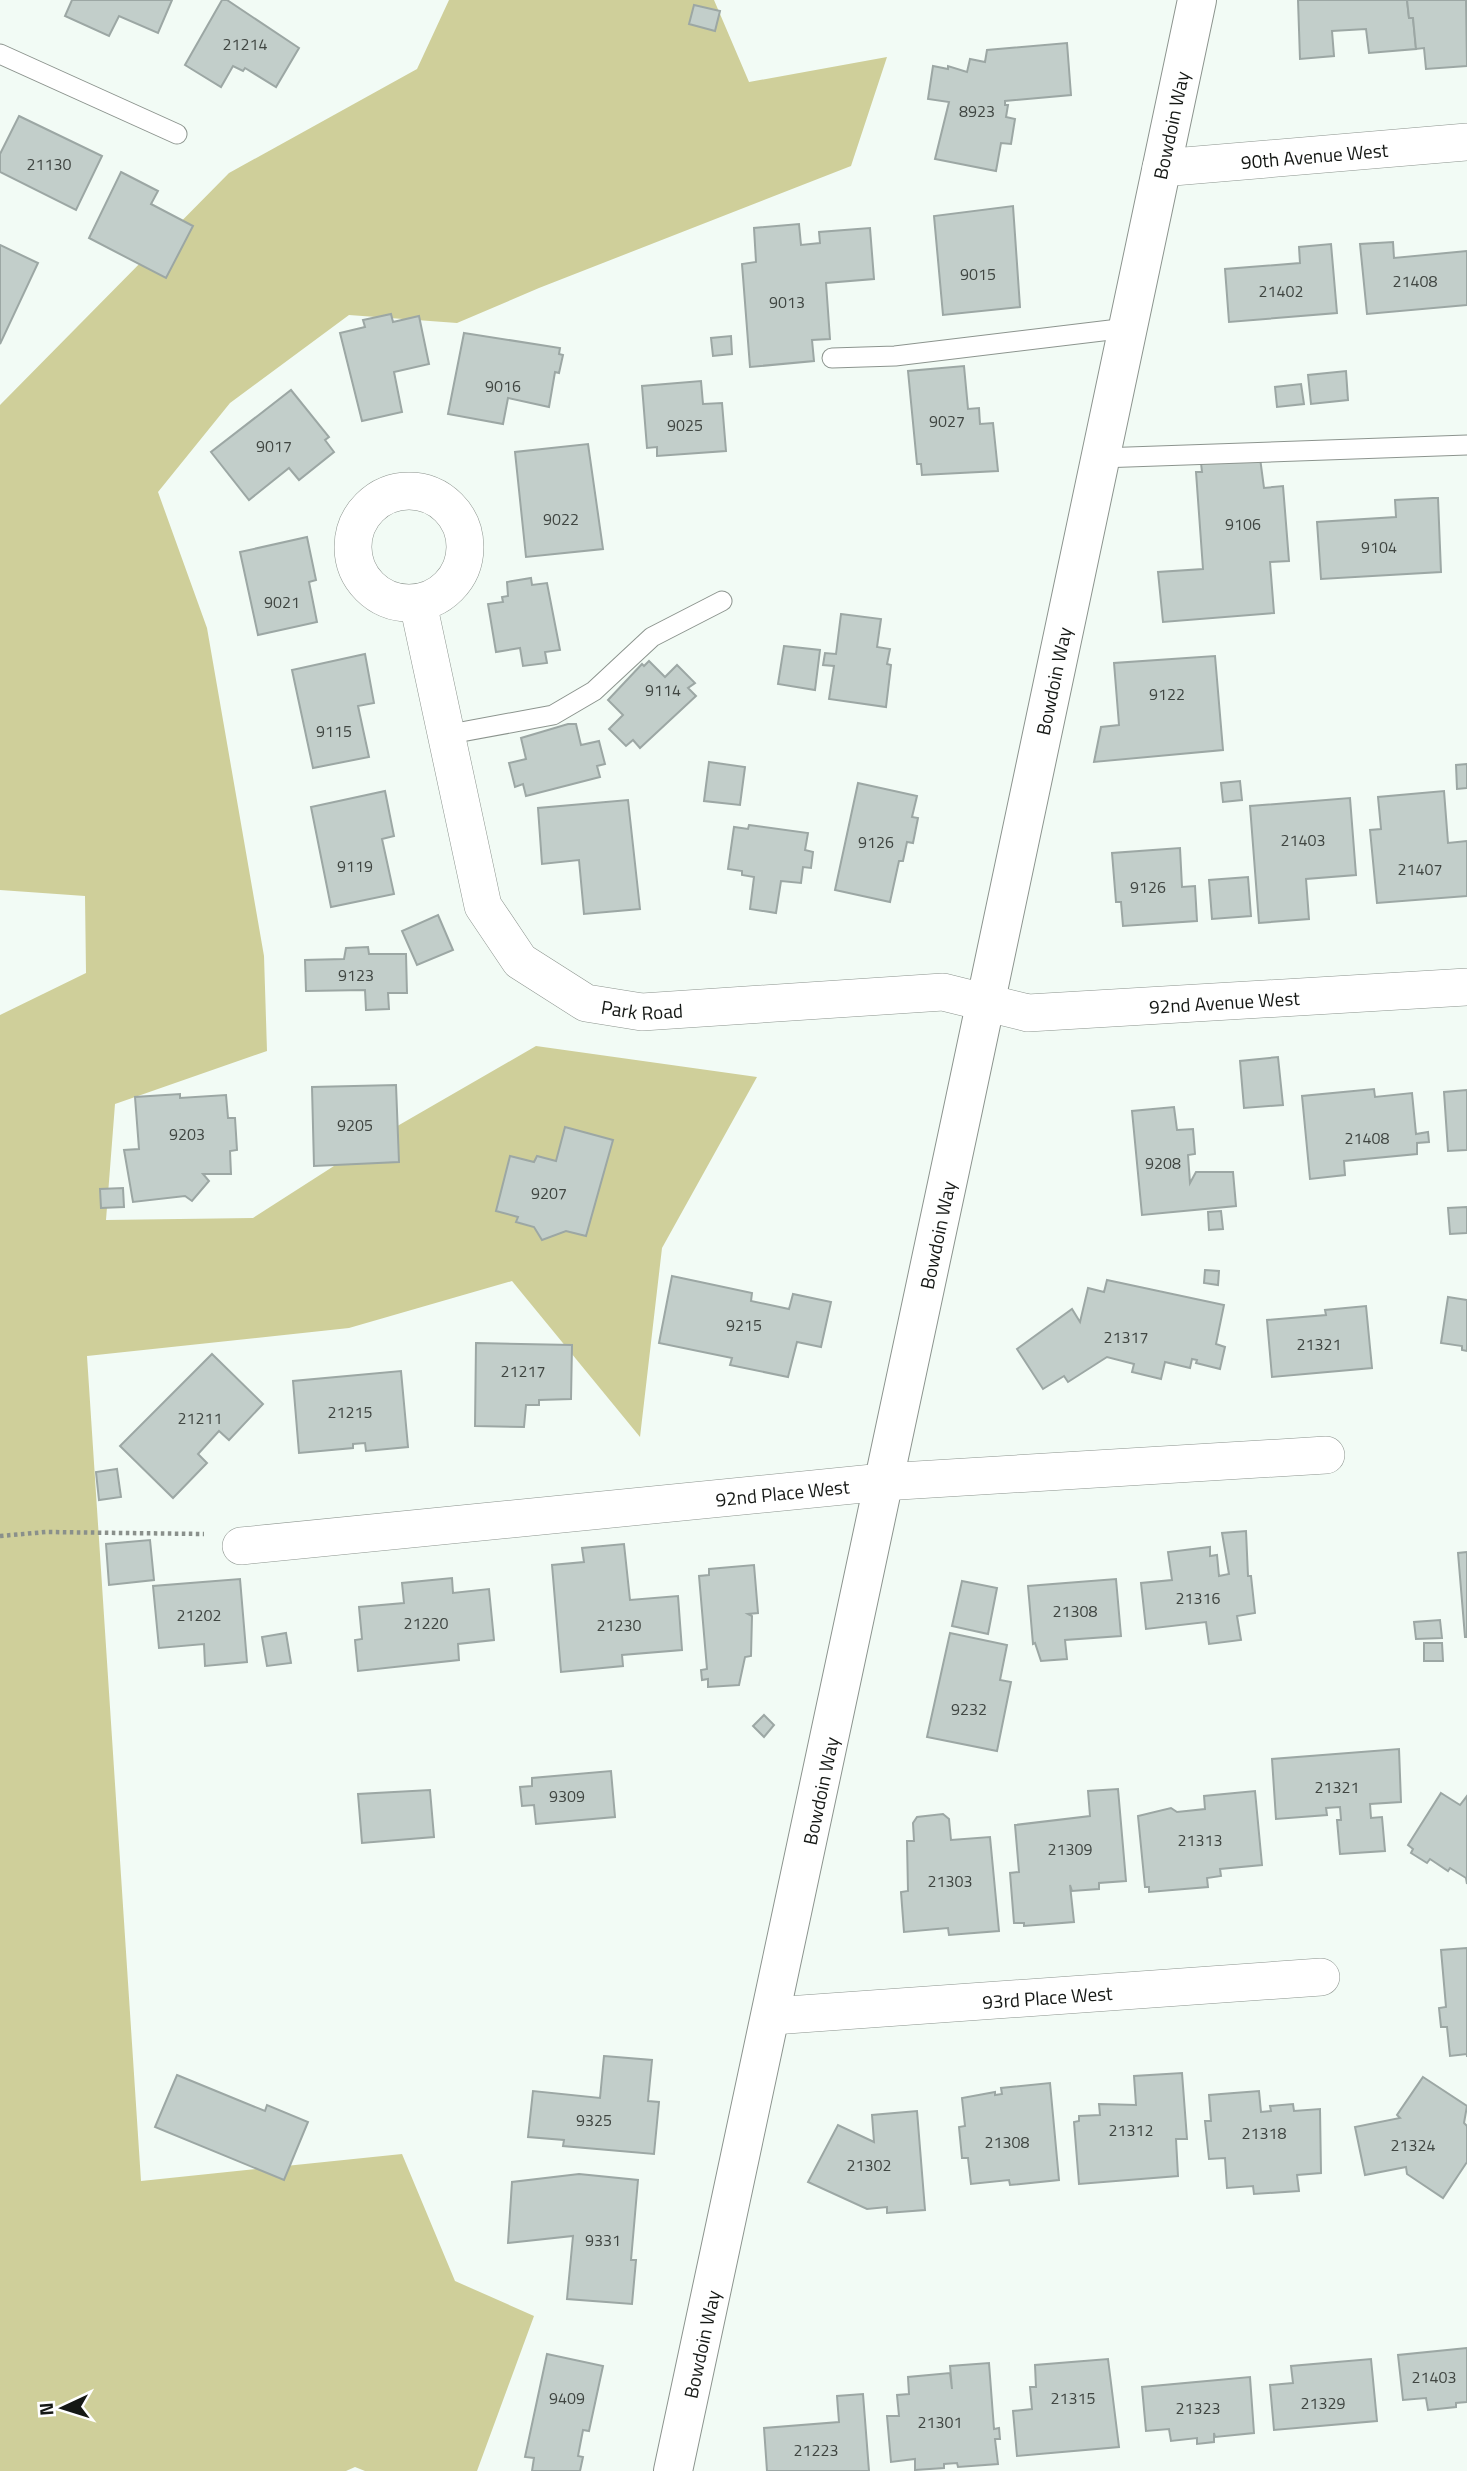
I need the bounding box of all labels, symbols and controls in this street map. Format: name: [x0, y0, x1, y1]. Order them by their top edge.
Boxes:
house number: 21214: [223, 32, 267, 56]
street label: Bowdoin Way: [1145, 68, 1196, 182]
house number: 8923: [959, 99, 995, 123]
street label: 90th Avenue West: [1240, 134, 1390, 176]
house number: 21130: [27, 152, 71, 176]
house number: 9015: [960, 262, 996, 286]
house number: 21408: [1393, 269, 1437, 293]
house number: 21402: [1259, 279, 1303, 303]
house number: 9013: [769, 290, 805, 314]
house number: 9016: [485, 374, 521, 398]
house number: 9027: [929, 409, 965, 433]
house number: 9025: [667, 413, 703, 437]
house number: 9017: [256, 434, 292, 458]
house number: 9022: [543, 507, 579, 531]
house number: 9106: [1225, 512, 1261, 536]
house number: 9104: [1361, 535, 1397, 559]
house number: 9021: [264, 590, 300, 614]
street label: Bowdoin Way: [1027, 624, 1078, 738]
house number: 9114: [645, 678, 681, 702]
house number: 9122: [1149, 682, 1185, 706]
house number: 9115: [316, 719, 352, 743]
house number: 21403: [1281, 828, 1325, 852]
house number: 9126: [858, 830, 894, 854]
house number: 9119: [337, 854, 373, 878]
house number: 21407: [1398, 857, 1442, 881]
house number: 9126: [1130, 875, 1166, 899]
house number: 9123: [338, 963, 374, 987]
street label: 92nd Avenue West: [1148, 982, 1301, 1020]
street label: Park Road: [599, 991, 684, 1026]
house number: 9205: [337, 1113, 373, 1137]
house number: 9203: [169, 1122, 205, 1146]
house number: 21408: [1345, 1126, 1389, 1150]
house number: 9208: [1145, 1151, 1181, 1175]
street label: Bowdoin Way: [911, 1178, 962, 1292]
house number: 9207: [531, 1181, 567, 1205]
house number: 9215: [726, 1313, 762, 1337]
house number: 21317: [1104, 1325, 1148, 1349]
house number: 21321: [1297, 1332, 1341, 1356]
house number: 21217: [501, 1359, 545, 1383]
house number: 21215: [328, 1400, 372, 1424]
house number: 21211: [178, 1406, 222, 1430]
street label: 92nd Place West: [714, 1471, 851, 1513]
house number: 21316: [1176, 1586, 1220, 1610]
house number: 21308: [1053, 1599, 1097, 1623]
house number: 21202: [177, 1603, 221, 1627]
house number: 21220: [404, 1611, 448, 1635]
house number: 21230: [597, 1613, 641, 1637]
house number: 9232: [951, 1697, 987, 1721]
street label: Bowdoin Way: [794, 1734, 845, 1847]
house number: 21321: [1315, 1775, 1359, 1799]
house number: 9309: [549, 1784, 585, 1808]
house number: 21313: [1178, 1828, 1222, 1852]
house number: 21309: [1048, 1837, 1092, 1861]
house number: 21303: [928, 1869, 972, 1893]
street label: 93rd Place West: [981, 1977, 1114, 2016]
house number: 9325: [576, 2108, 612, 2132]
house number: 21312: [1109, 2118, 1153, 2142]
house number: 21318: [1242, 2121, 1286, 2145]
house number: 21308: [985, 2130, 1029, 2154]
house number: 21324: [1391, 2133, 1435, 2157]
house number: 21302: [847, 2153, 891, 2177]
house number: 9331: [585, 2228, 621, 2252]
street label: Bowdoin Way: [675, 2287, 727, 2401]
house number: 21403: [1412, 2365, 1456, 2389]
north arrow: [28, 2373, 98, 2443]
house number: 9409: [549, 2386, 585, 2410]
house number: 21315: [1051, 2386, 1095, 2410]
house number: 21329: [1301, 2391, 1345, 2415]
house number: 21323: [1176, 2396, 1220, 2420]
text: N: [31, 2402, 60, 2417]
house number: 21301: [918, 2410, 962, 2434]
house number: 21223: [794, 2438, 838, 2462]

